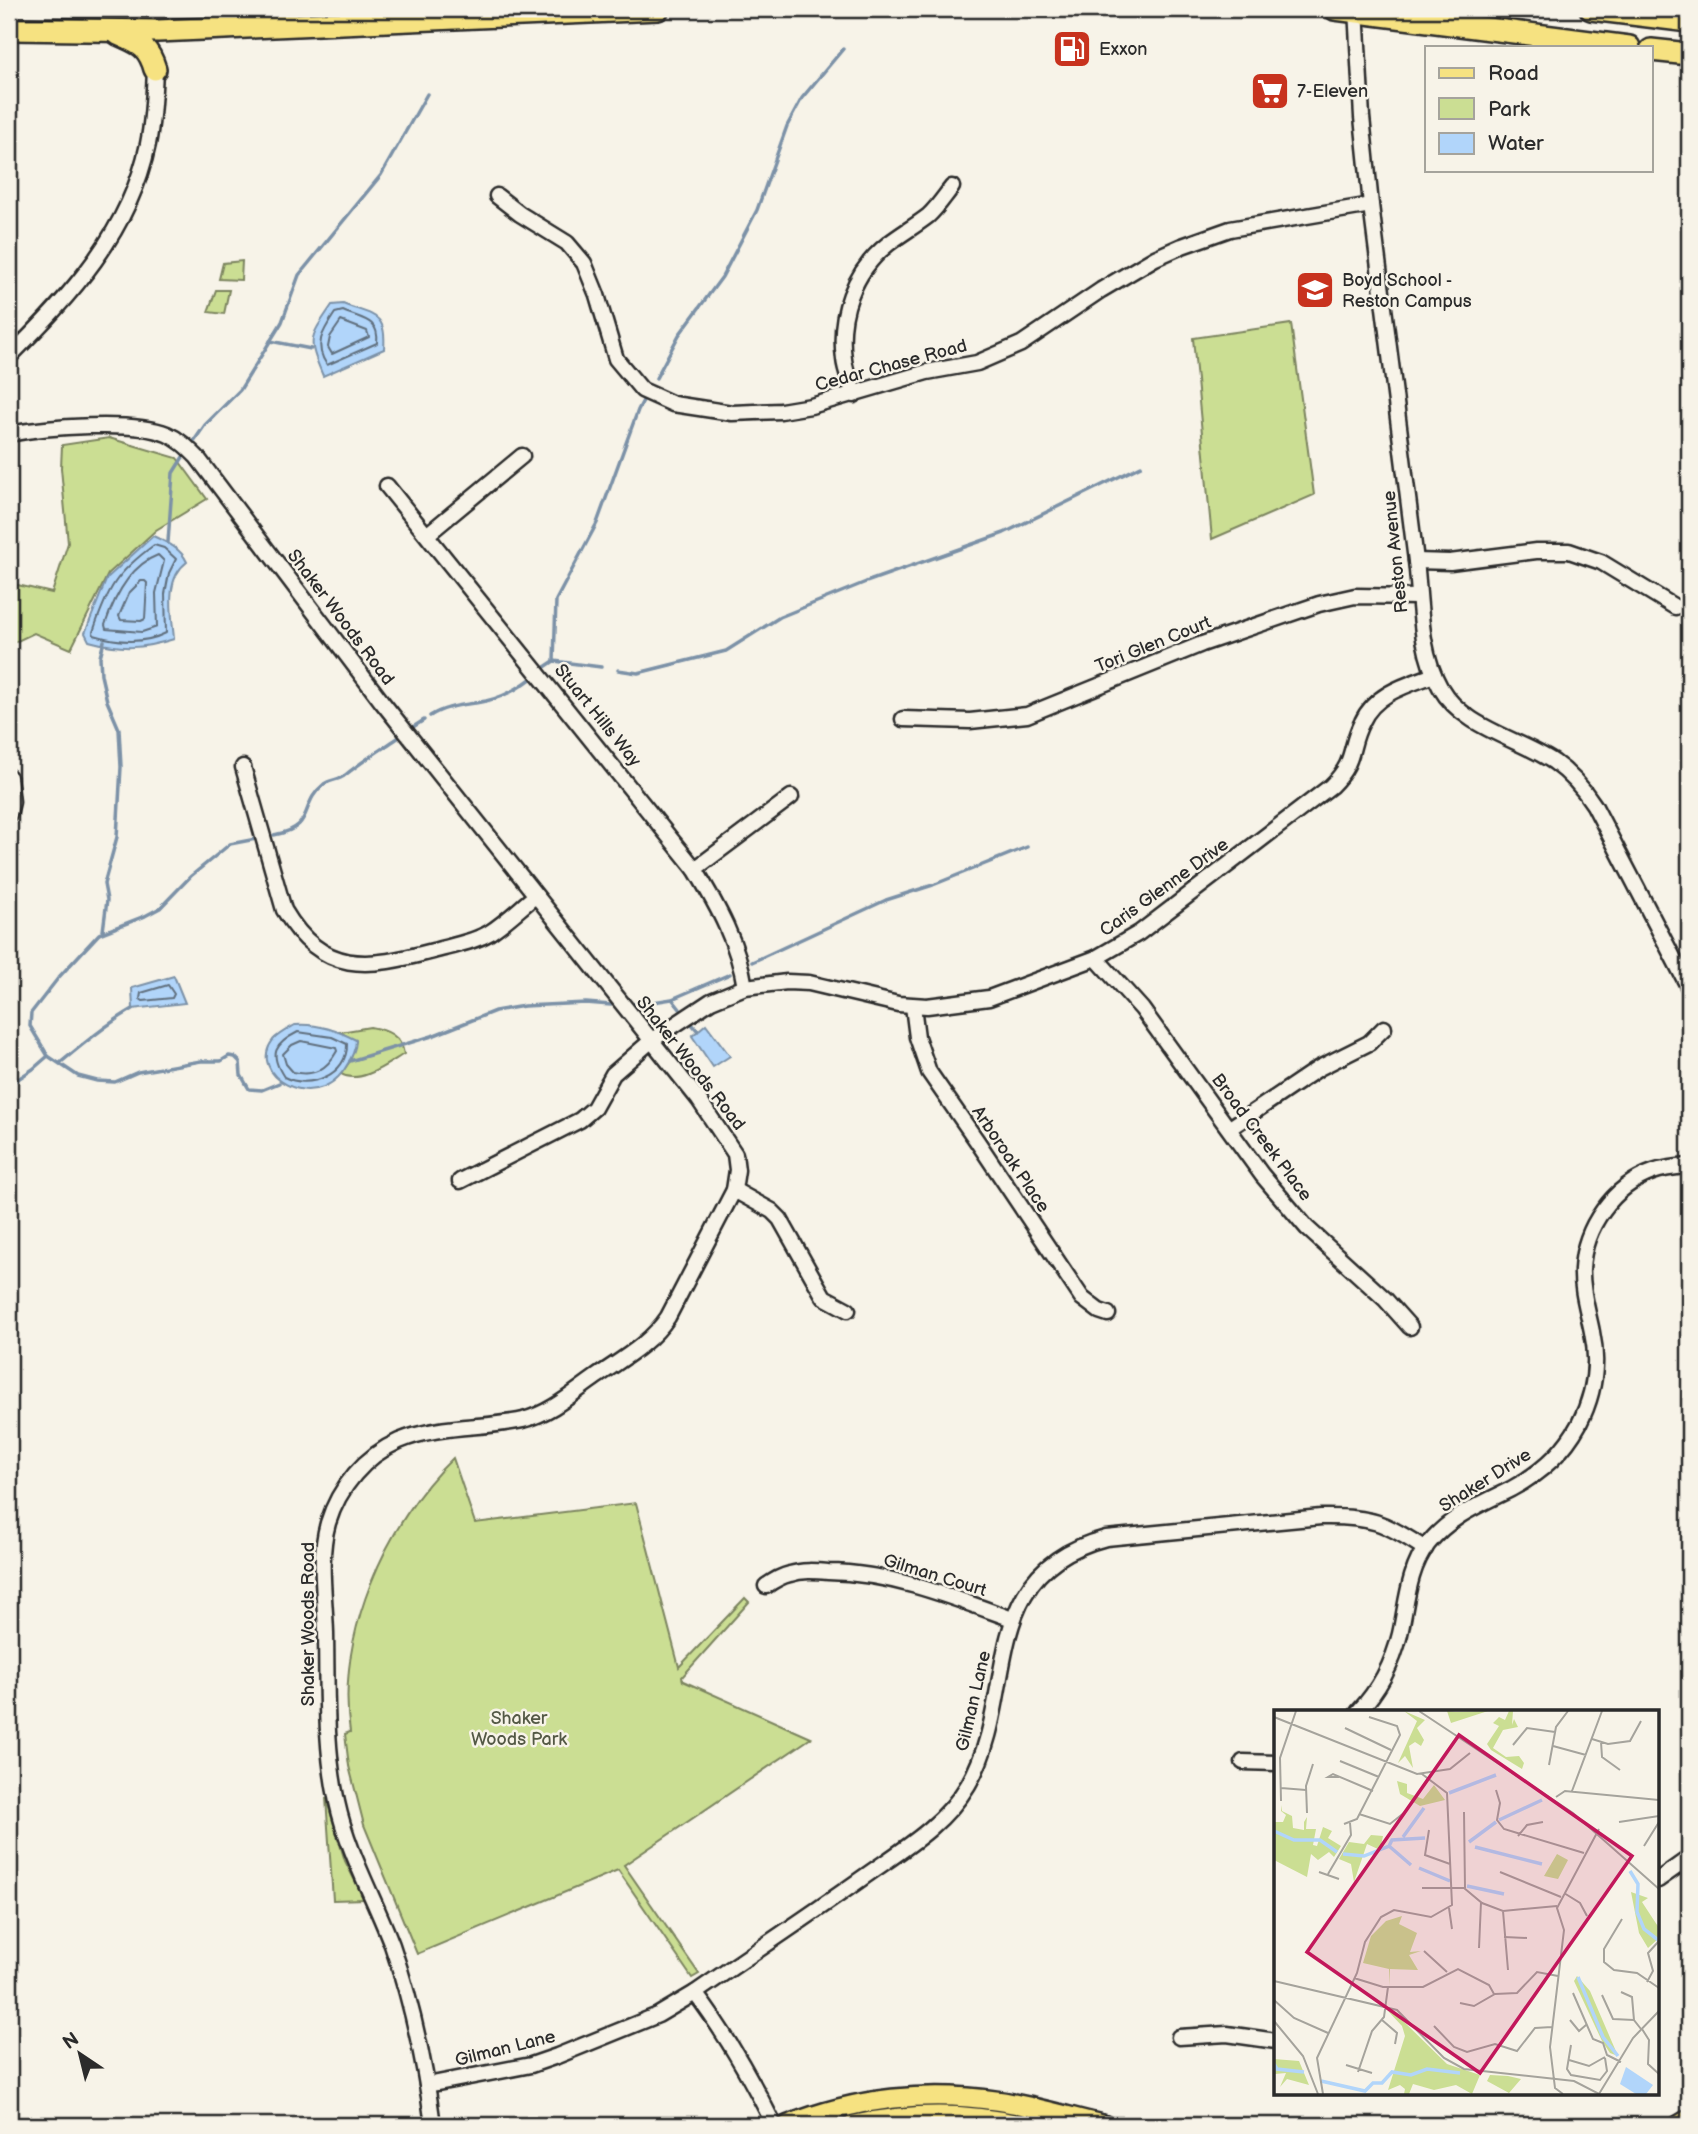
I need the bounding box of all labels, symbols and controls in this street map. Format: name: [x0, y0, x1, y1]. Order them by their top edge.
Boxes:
fuel station icon: Exxon: [1051, 28, 1093, 70]
place label: Exxon: [1099, 39, 1148, 60]
legend: [1425, 46, 1652, 172]
text: Road: [1488, 61, 1539, 86]
supermarket icon: 7-Eleven: [1249, 70, 1291, 112]
place label: 7-Eleven: [1297, 81, 1368, 102]
text: Park: [1488, 97, 1531, 122]
text: Water: [1488, 131, 1544, 156]
school or university icon: Boyd School - Reston Campus: [1294, 269, 1336, 311]
place label: Boyd School - Reston Campus: [1342, 270, 1472, 312]
street label: Cedar Chase Road: [813, 335, 969, 396]
street label: Reston Avenue: [1379, 489, 1412, 614]
street label: Shaker Woods Road: [283, 545, 398, 689]
street label: Tori Glen Court: [1092, 612, 1215, 677]
street label: Stuart Hills Way: [550, 660, 646, 771]
street label: Caris Glenne Drive: [1096, 834, 1233, 941]
street label: Shaker Woods Road: [632, 992, 749, 1135]
street label: Broad Creek Place: [1207, 1070, 1316, 1205]
street label: Arboroak Place: [967, 1102, 1054, 1217]
street label: Shaker Drive: [1436, 1444, 1535, 1517]
street label: Shaker Woods Road: [298, 1542, 319, 1706]
street label: Gilman Court: [881, 1550, 989, 1601]
street label: Gilman Lane: [952, 1648, 995, 1753]
park label: Shaker Woods Park: [471, 1708, 567, 1750]
inset map: [1274, 1710, 1660, 2096]
north arrow: [46, 2018, 116, 2088]
street label: Gilman Lane: [453, 2026, 558, 2071]
text: N: [59, 2028, 84, 2055]

